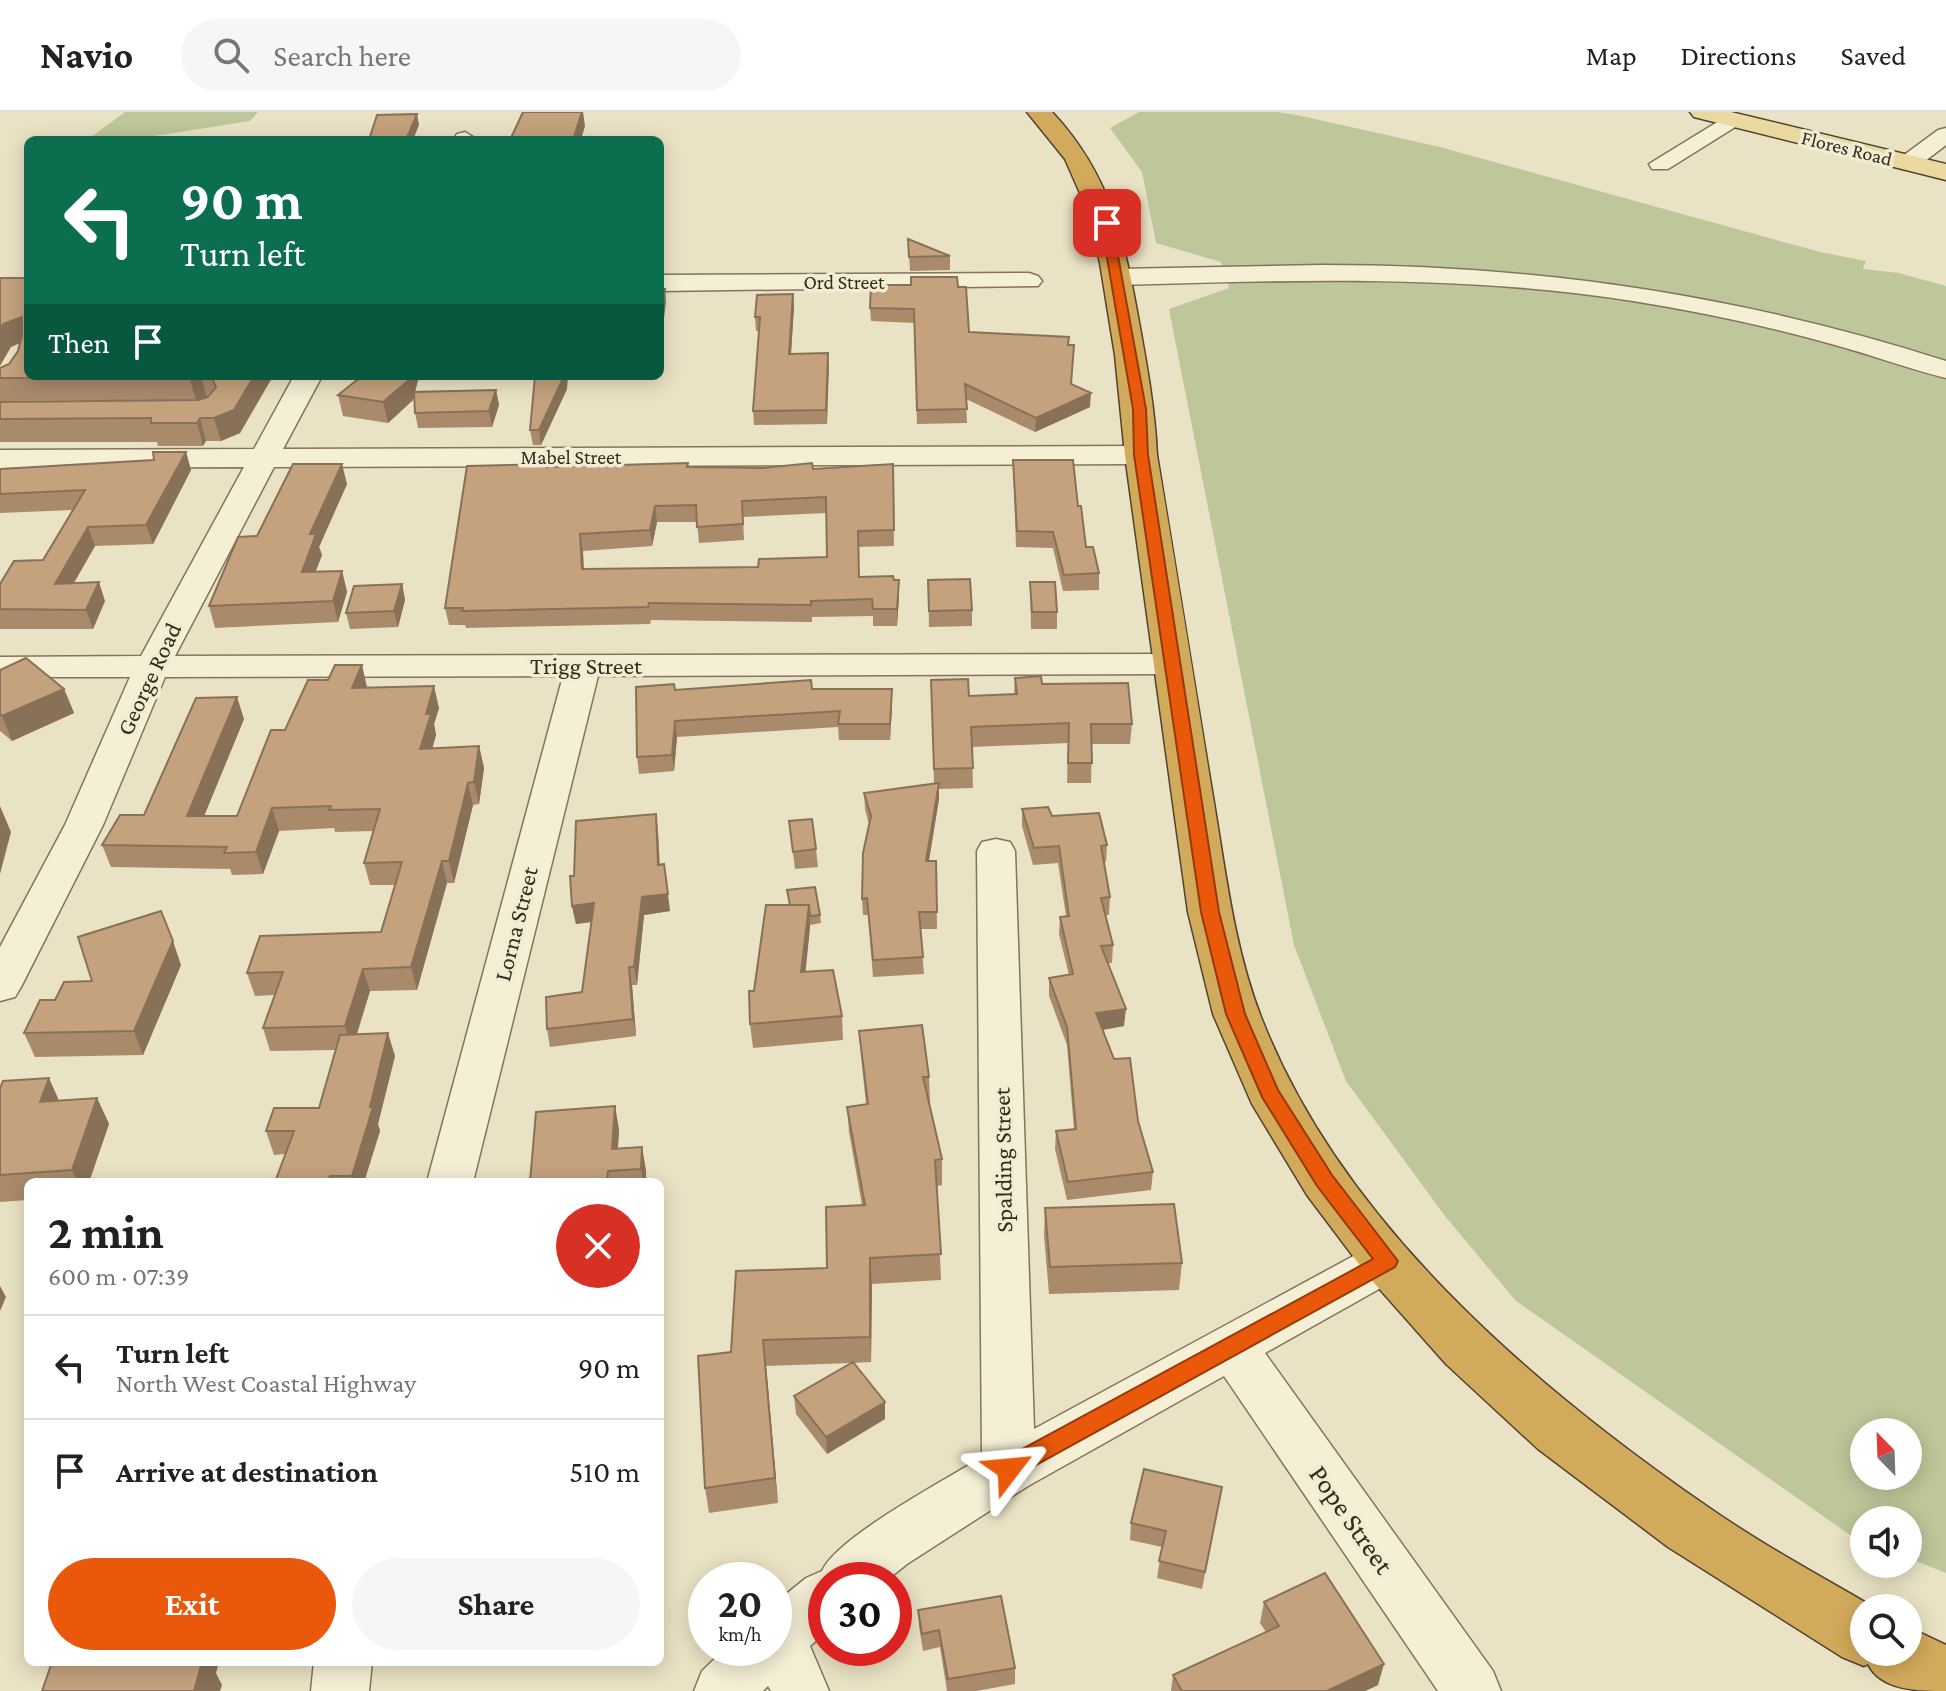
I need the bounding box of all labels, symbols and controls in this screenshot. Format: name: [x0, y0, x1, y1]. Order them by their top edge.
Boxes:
search box: [181, 19, 741, 91]
icon: search: [209, 33, 253, 77]
text: Navio: [40, 34, 133, 76]
text: Search here: [273, 39, 411, 72]
text: Map: [1586, 40, 1637, 71]
text: Directions: [1681, 40, 1796, 71]
text: Saved: [1840, 40, 1906, 71]
street label: Flores Road: [1799, 126, 1895, 170]
icon: left: [48, 168, 152, 272]
text: 90 m: [180, 169, 303, 231]
pin: [1073, 189, 1141, 257]
icon: arrive: [1085, 201, 1129, 245]
text: Turn left: [180, 234, 305, 274]
street label: Ord Street: [803, 271, 885, 293]
icon: arrive: [126, 320, 170, 364]
text: Then: [48, 326, 110, 359]
street label: Mabel Street: [521, 446, 622, 468]
street label: George Road: [111, 618, 186, 739]
street label: Trigg Street: [530, 652, 643, 679]
street label: Lorna Street: [488, 863, 543, 984]
street label: Spalding Street: [988, 1086, 1017, 1233]
button: close: [556, 1204, 640, 1288]
text: 2 min: [48, 1205, 164, 1258]
text: 600 m · 07:39: [48, 1262, 189, 1291]
text: Turn left: [116, 1336, 229, 1369]
icon: left: [48, 1345, 92, 1389]
text: 90 m: [578, 1351, 640, 1384]
text: North West Coastal Highway: [116, 1369, 416, 1398]
north arrow: [1850, 1418, 1922, 1490]
map controls: [1850, 1418, 1922, 1666]
position arrow: [967, 1427, 1051, 1511]
icon: arrive: [48, 1449, 92, 1493]
text: Arrive at destination: [116, 1455, 378, 1488]
text: 510 m: [569, 1455, 640, 1488]
street label: Pope Street: [1303, 1459, 1401, 1580]
button: sound: [1850, 1506, 1922, 1578]
button: Exit: [48, 1558, 336, 1650]
button: Share: [352, 1558, 640, 1650]
speed limit sign: 30: [808, 1562, 912, 1666]
text: 20: [718, 1581, 762, 1626]
button: search: [1850, 1594, 1922, 1666]
text: km/h: [718, 1623, 762, 1645]

